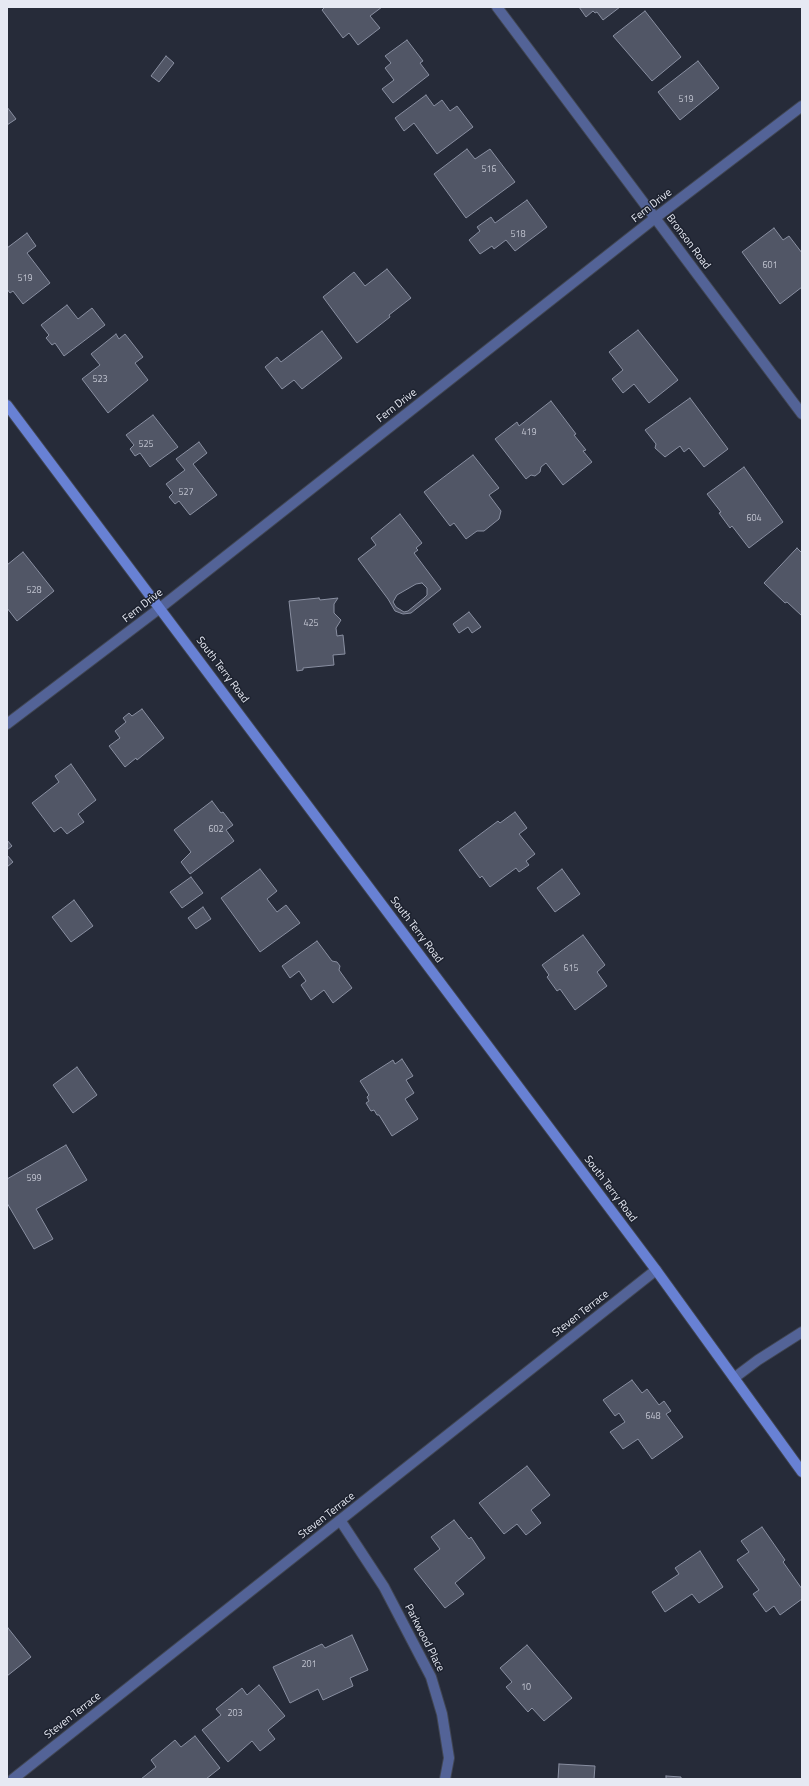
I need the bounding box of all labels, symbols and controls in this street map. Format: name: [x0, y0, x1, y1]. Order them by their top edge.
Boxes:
house number: 519: [678, 95, 694, 105]
house number: 516: [481, 165, 497, 175]
street label: Fern Drive: [629, 186, 675, 226]
street label: Bronson Road: [663, 212, 713, 272]
house number: 518: [510, 230, 526, 240]
house number: 601: [762, 261, 778, 271]
house number: 519: [17, 274, 33, 284]
house number: 523: [92, 375, 108, 385]
street label: Fern Drive: [374, 386, 420, 426]
house number: 419: [521, 428, 537, 438]
house number: 525: [138, 440, 154, 450]
house number: 527: [178, 488, 194, 498]
house number: 604: [746, 514, 762, 524]
house number: 528: [26, 586, 42, 596]
street label: Fern Drive: [120, 586, 166, 626]
house number: 425: [303, 619, 319, 629]
street label: South Terry Road: [193, 634, 251, 706]
house number: 602: [208, 825, 224, 835]
street label: South Terry Road: [387, 894, 445, 966]
house number: 615: [563, 964, 579, 974]
street label: South Terry Road: [581, 1153, 639, 1225]
house number: 599: [26, 1174, 42, 1184]
street label: Steven Terrace: [550, 1288, 612, 1340]
house number: 648: [645, 1412, 661, 1422]
street label: Steven Terrace: [296, 1490, 358, 1542]
street label: Parkwood Place: [401, 1602, 447, 1674]
house number: 201: [301, 1660, 317, 1670]
house number: 10: [521, 1683, 531, 1693]
street label: Steven Terrace: [42, 1690, 104, 1742]
house number: 203: [227, 1709, 243, 1719]

